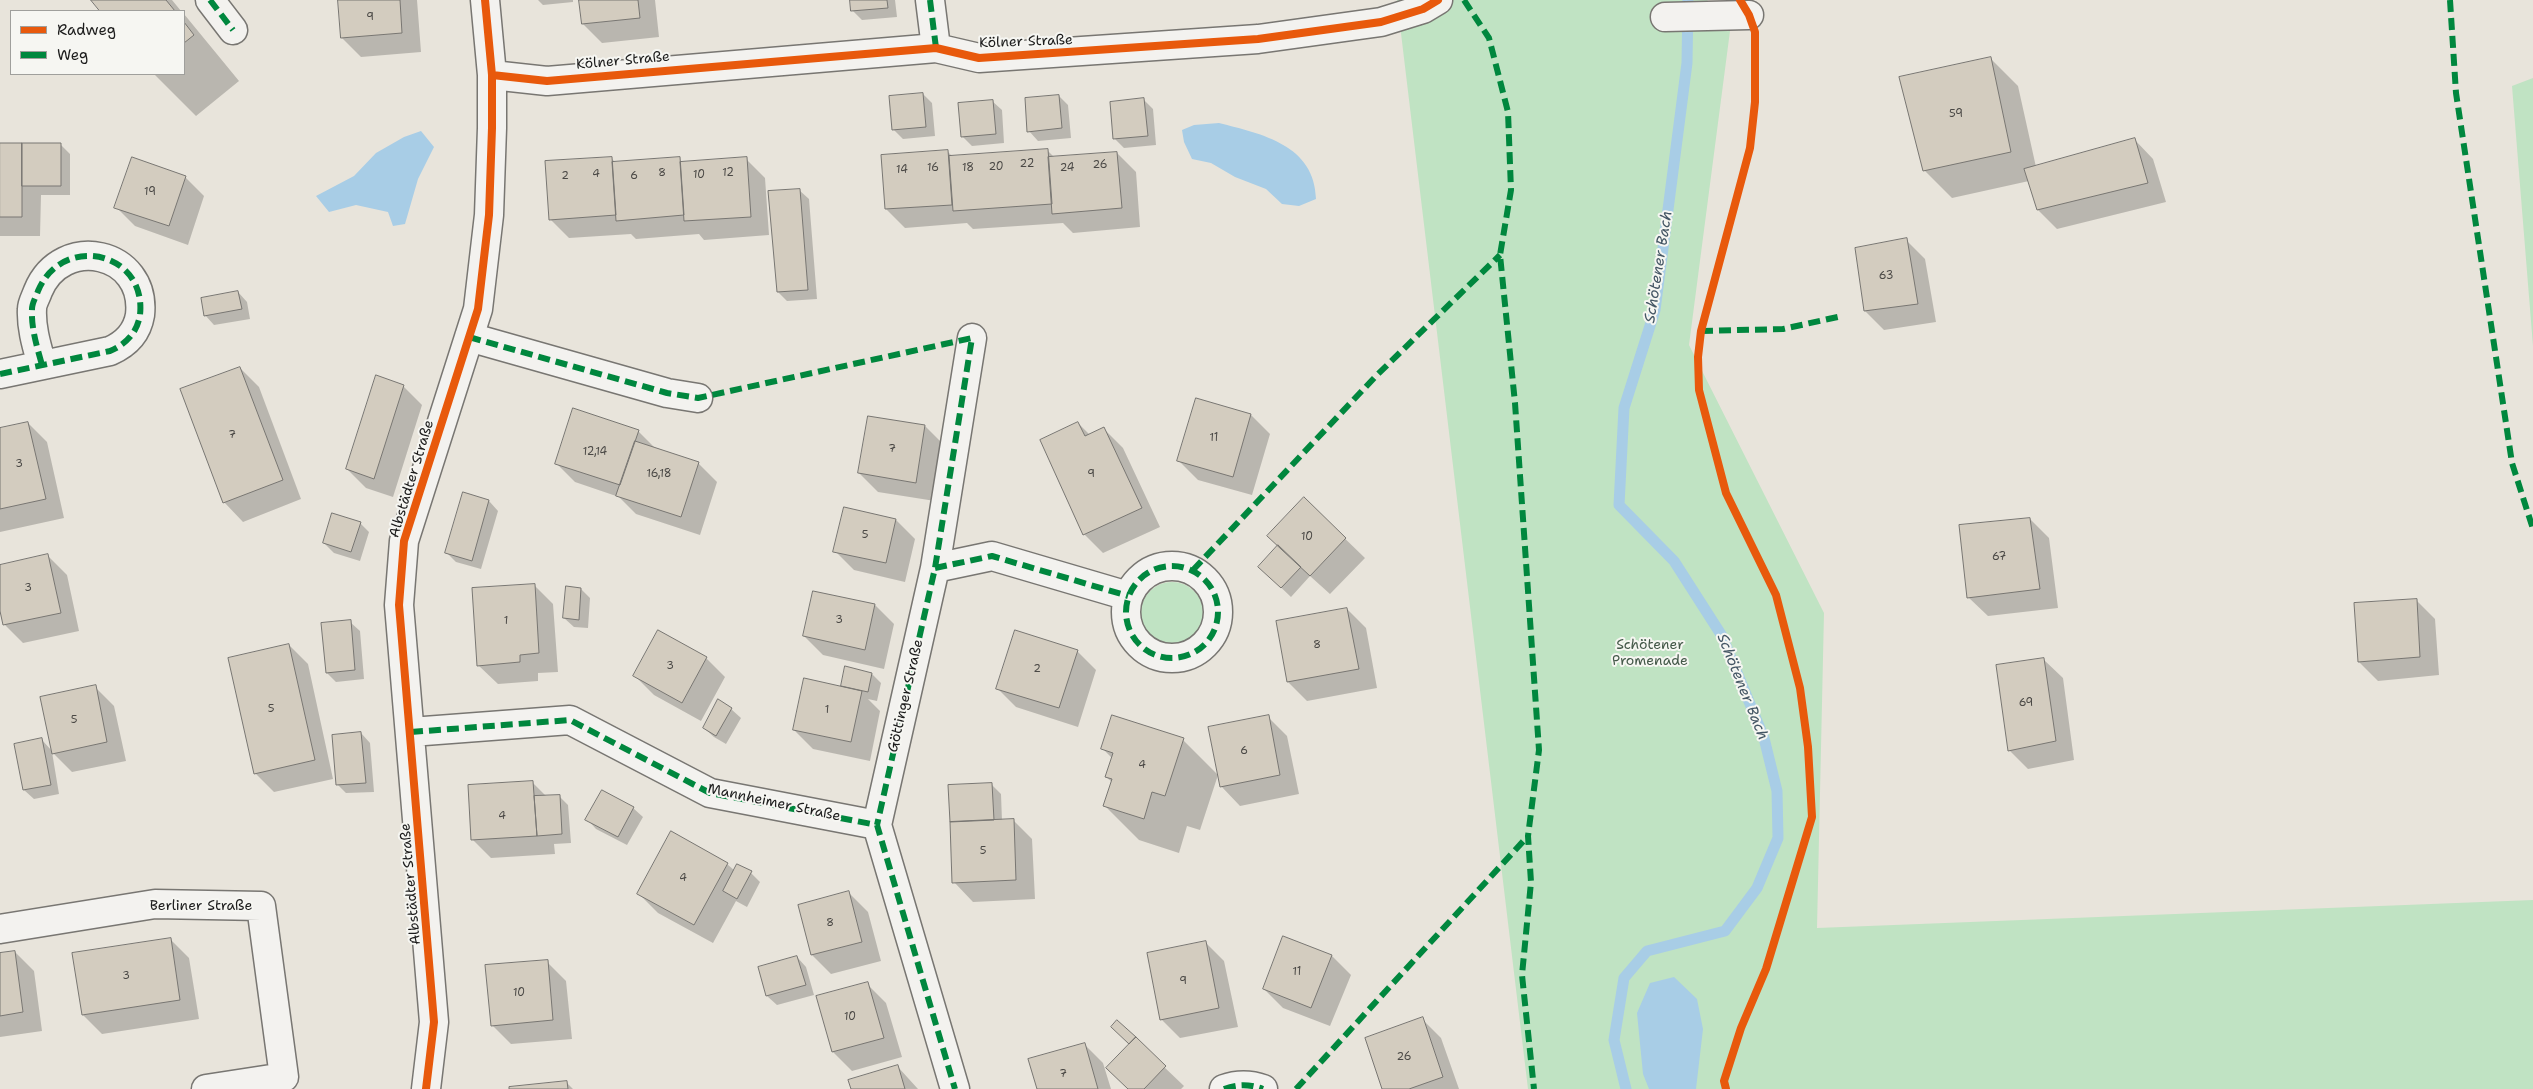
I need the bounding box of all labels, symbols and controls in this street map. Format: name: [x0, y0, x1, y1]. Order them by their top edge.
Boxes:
legend: [10, 10, 185, 75]
house number: 9: [366, 10, 374, 24]
text: Radweg: [57, 20, 116, 40]
street label: Kölner Straße: [979, 32, 1073, 52]
text: Weg: [57, 45, 88, 65]
street label: Kölner Straße: [576, 49, 670, 73]
house number: 59: [1949, 107, 1963, 121]
house number: 22: [1020, 157, 1034, 171]
house number: 26: [1093, 158, 1107, 172]
house number: 20: [988, 160, 1004, 174]
house number: 16: [927, 161, 939, 175]
house number: 18: [962, 161, 974, 175]
house number: 24: [1060, 161, 1074, 175]
house number: 14: [896, 163, 908, 177]
house number: 8: [658, 166, 666, 180]
house number: 12: [722, 166, 734, 180]
house number: 4: [592, 167, 600, 181]
house number: 10: [693, 168, 705, 182]
house number: 2: [561, 169, 569, 183]
house number: 6: [630, 169, 638, 183]
house number: 19: [144, 185, 156, 199]
water label: Schötener Bach: [1641, 210, 1677, 324]
house number: 63: [1879, 269, 1893, 283]
street label: Albstädter Straße: [386, 418, 438, 540]
house number: 7: [228, 428, 236, 442]
house number: 11: [1210, 431, 1218, 445]
house number: 7: [888, 442, 896, 456]
house number: 12,14: [583, 445, 607, 459]
house number: 3: [15, 457, 23, 471]
house number: 16,18: [646, 467, 672, 481]
house number: 9: [1087, 467, 1095, 481]
house number: 5: [862, 528, 868, 542]
house number: 10: [1301, 530, 1313, 544]
house number: 67: [1992, 550, 2006, 564]
house number: 3: [24, 581, 32, 595]
house number: 3: [835, 613, 843, 627]
house number: 1: [504, 614, 508, 628]
water label: Schötener Bach: [1712, 631, 1772, 743]
park label: Schötener Promenade: [1612, 637, 1688, 670]
street label: Göttinger Straße: [885, 638, 927, 754]
house number: 8: [1313, 638, 1321, 652]
house number: 3: [666, 659, 674, 673]
house number: 2: [1033, 662, 1041, 676]
house number: 69: [2019, 696, 2033, 710]
house number: 5: [268, 702, 274, 716]
house number: 1: [825, 703, 829, 717]
house number: 5: [71, 713, 77, 727]
house number: 6: [1240, 744, 1248, 758]
house number: 4: [1138, 758, 1146, 772]
street label: Mannheimer Straße: [706, 781, 842, 825]
house number: 4: [498, 809, 506, 823]
street label: Albstädter Straße: [397, 822, 425, 946]
house number: 5: [980, 844, 986, 858]
house number: 4: [679, 871, 687, 885]
street label: Berliner Straße: [150, 898, 252, 914]
house number: 8: [826, 916, 834, 930]
house number: 11: [1293, 965, 1301, 979]
house number: 3: [122, 969, 130, 983]
house number: 9: [1179, 974, 1187, 988]
house number: 10: [513, 986, 525, 1000]
house number: 10: [844, 1010, 856, 1024]
house number: 26: [1397, 1050, 1411, 1064]
house number: 7: [1059, 1067, 1067, 1081]

